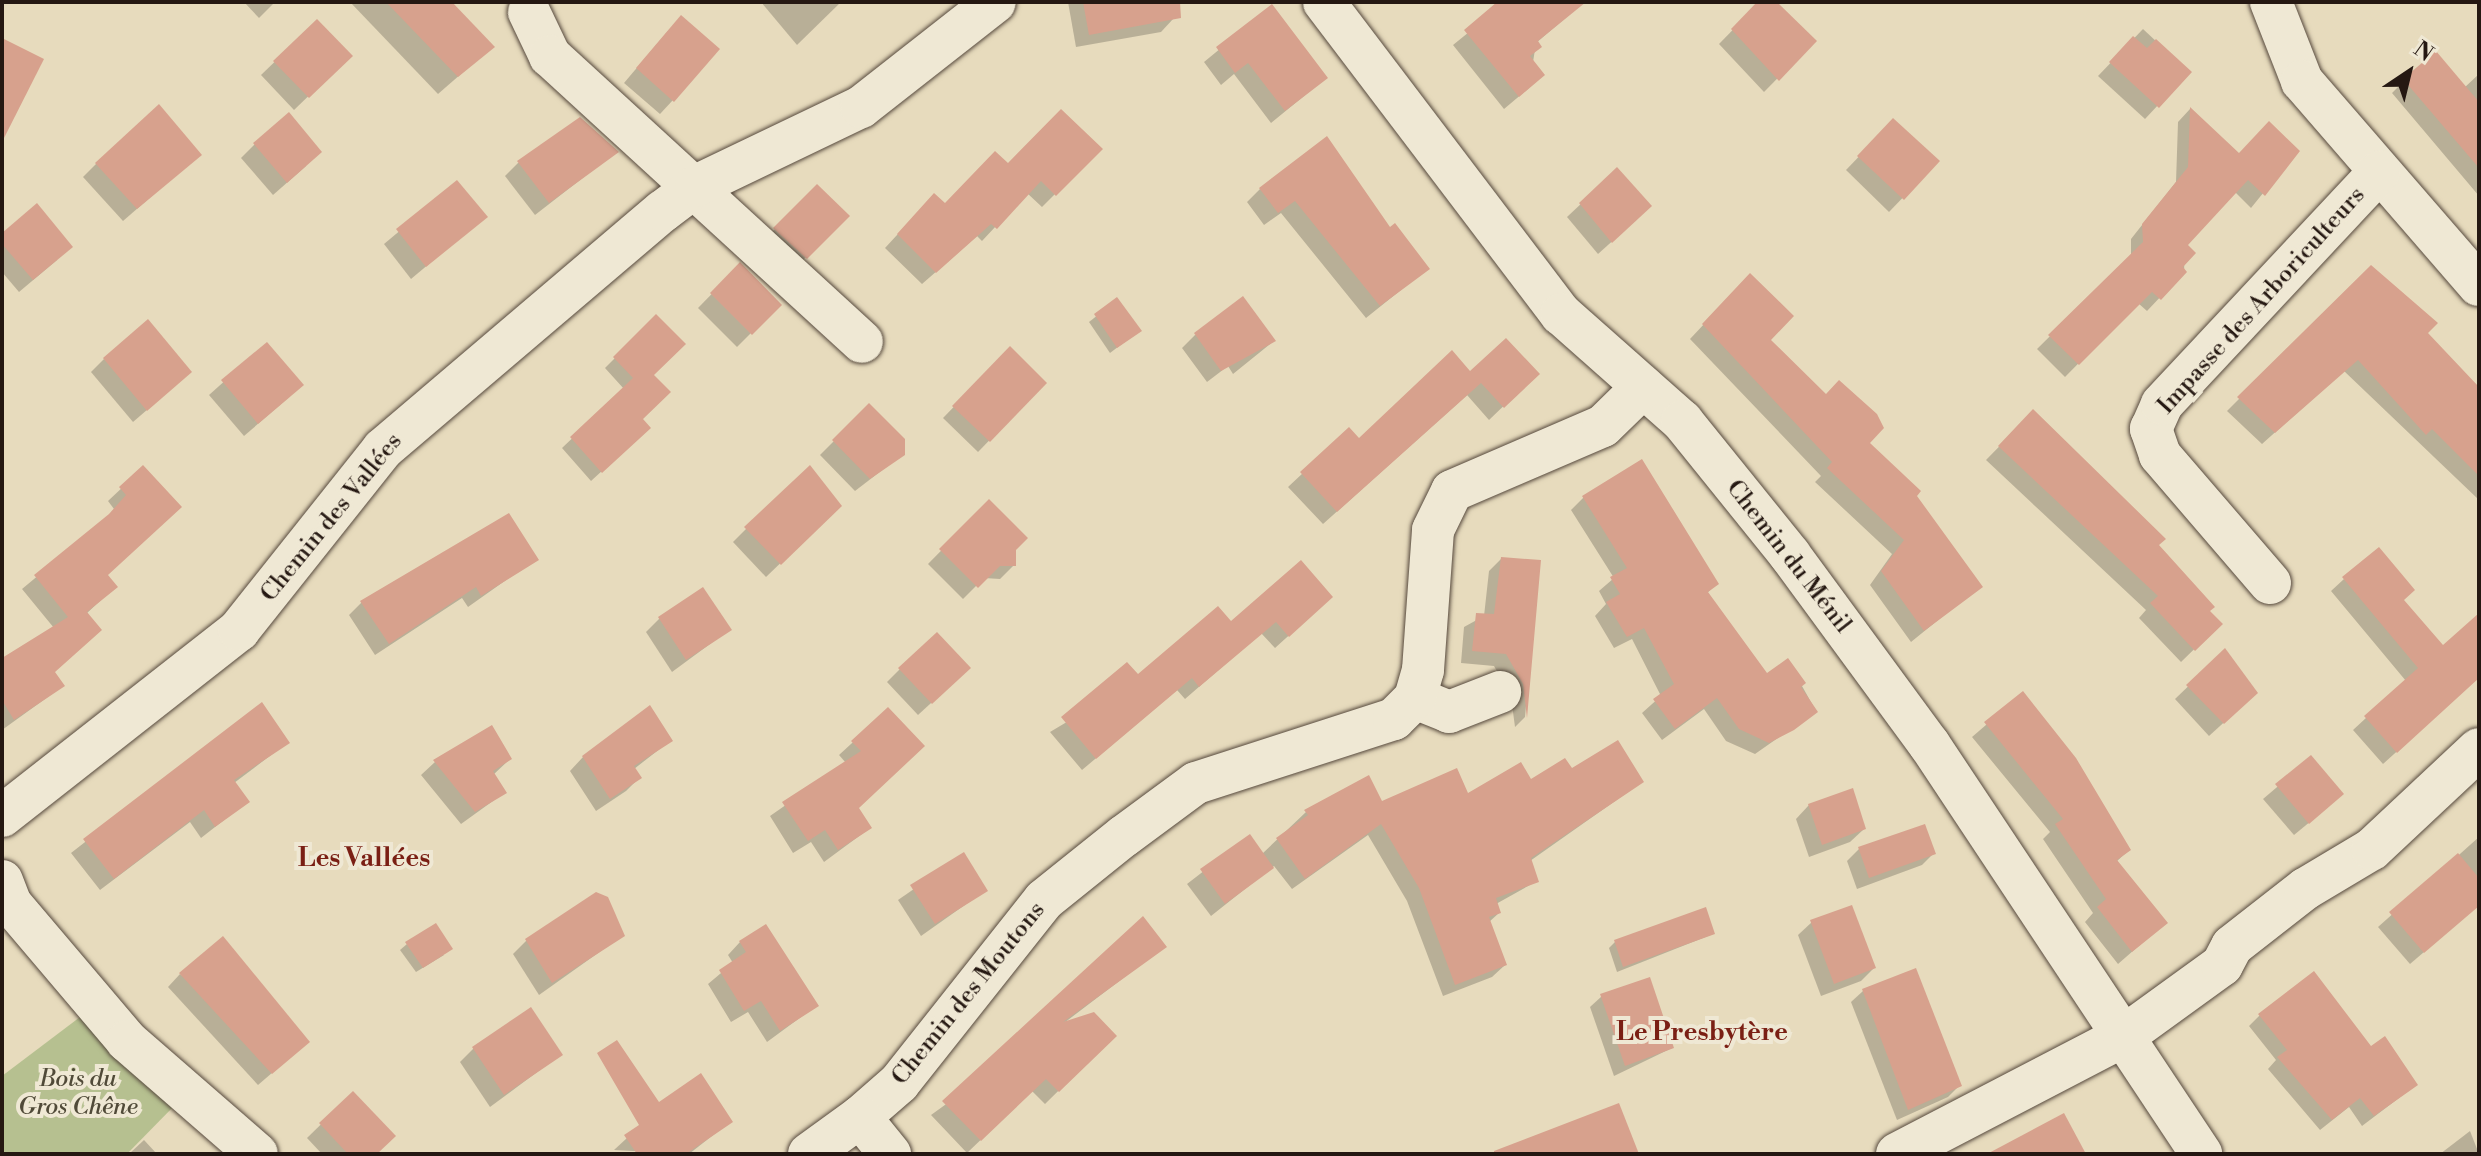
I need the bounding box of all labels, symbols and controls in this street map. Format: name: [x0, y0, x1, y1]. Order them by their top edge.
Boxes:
north arrow: [2369, 32, 2449, 112]
text: N: [2408, 36, 2438, 68]
street label: Impasse des Arboriculteurs: [2152, 181, 2372, 421]
street label: Chemin des Vallées: [255, 428, 409, 608]
street label: Chemin du Ménil: [1719, 475, 1857, 639]
district label: Les Vallées: [298, 843, 430, 875]
street label: Chemin des Moutons: [886, 897, 1052, 1091]
district label: Le Presbytère: [1616, 1017, 1788, 1049]
park label: Bois du Gros Chêne: [18, 1066, 138, 1122]

